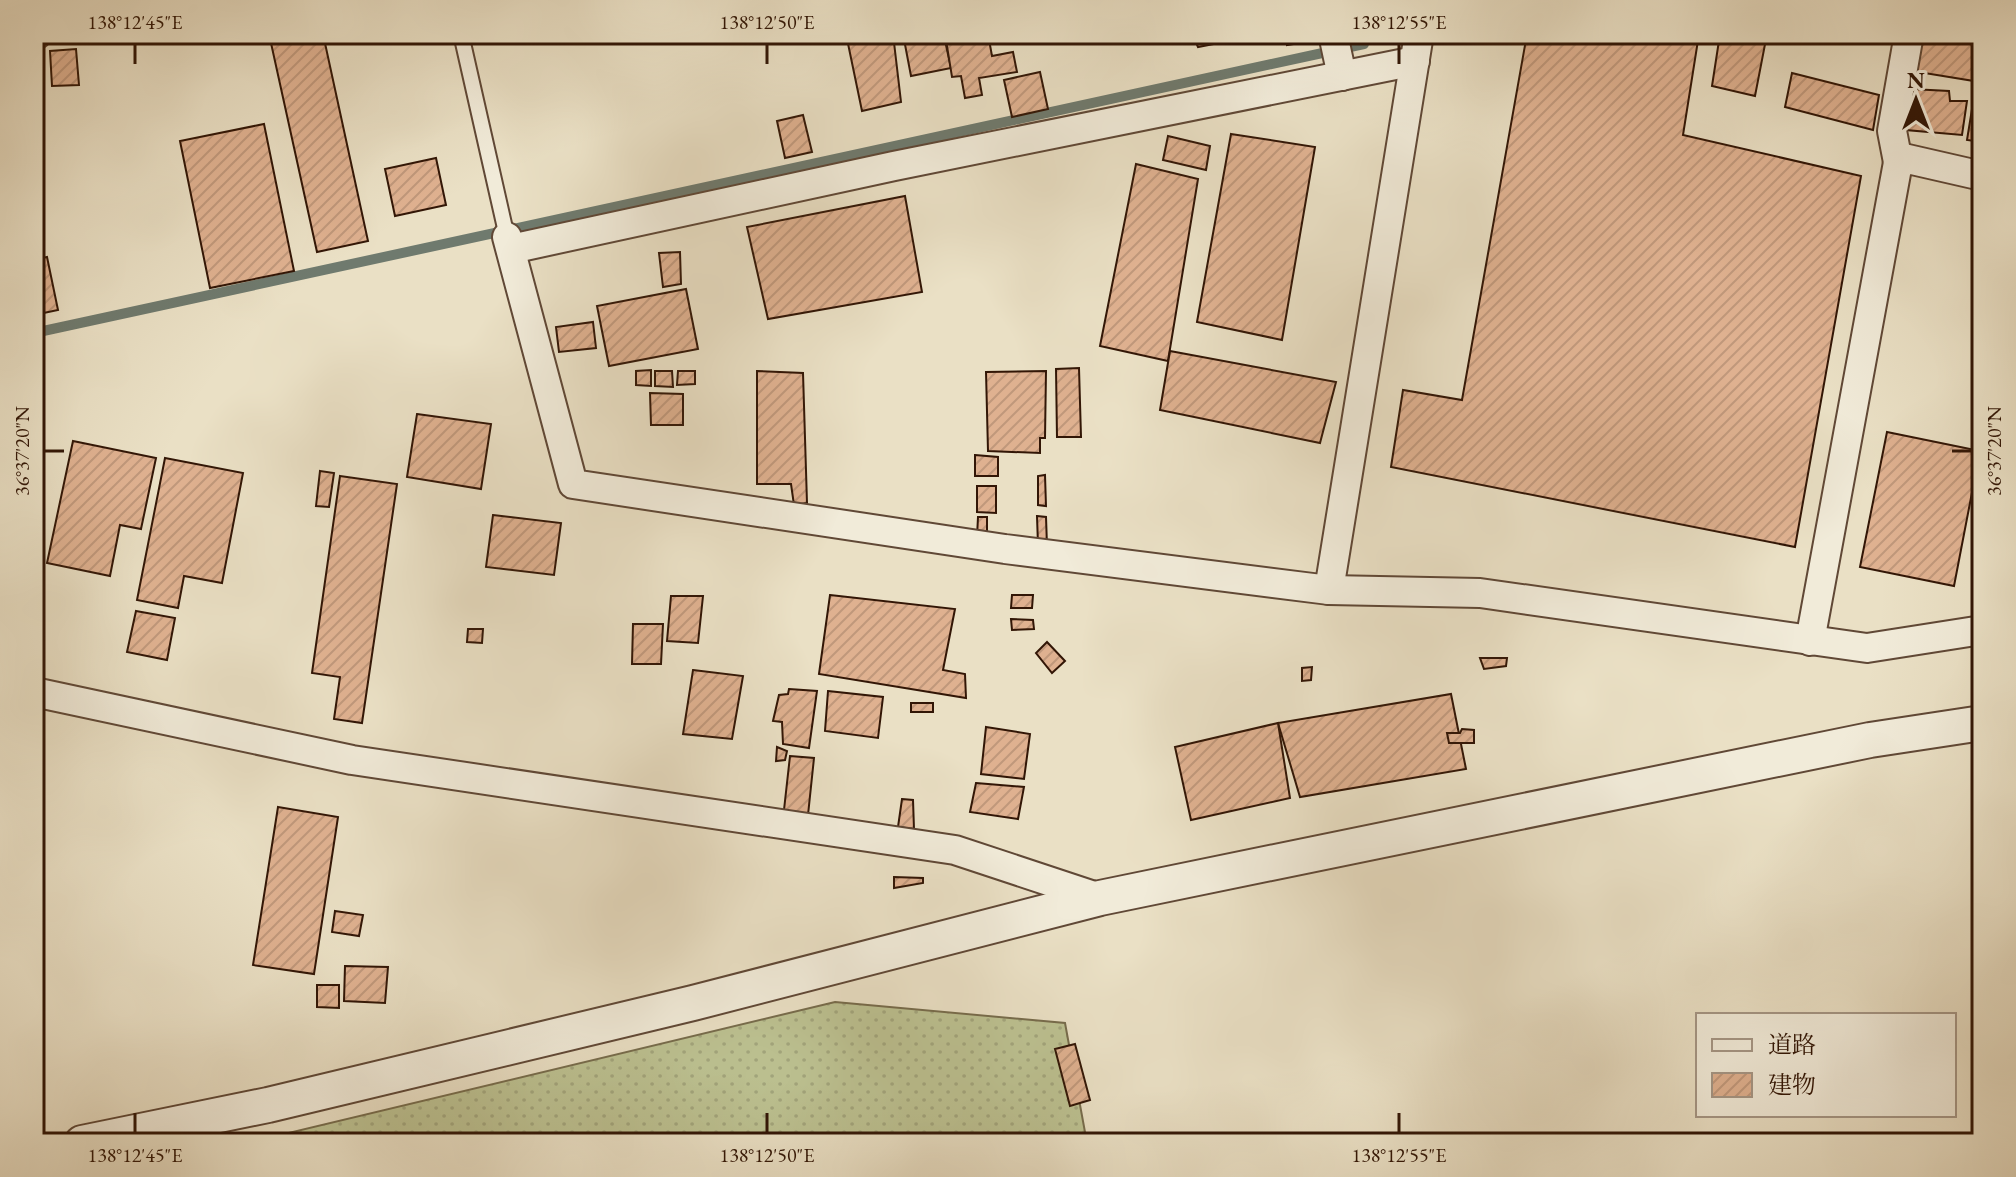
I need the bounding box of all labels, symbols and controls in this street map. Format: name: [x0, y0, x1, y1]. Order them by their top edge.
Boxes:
text: 138°12'45"E: [88, 9, 182, 35]
text: 138°12'50"E: [720, 9, 814, 35]
text: 138°12'55"E: [1352, 9, 1446, 35]
north arrow: [1876, 60, 1956, 140]
text: N: [1907, 66, 1925, 95]
text: 36°37'20"N: [9, 406, 35, 496]
text: 36°37'20"N: [1981, 406, 2007, 496]
legend: [1696, 1013, 1956, 1117]
text: 道路: [1768, 1029, 1816, 1060]
text: 建物: [1768, 1069, 1816, 1100]
text: 138°12'45"E: [88, 1142, 182, 1168]
text: 138°12'50"E: [720, 1142, 814, 1168]
text: 138°12'55"E: [1352, 1142, 1446, 1168]

